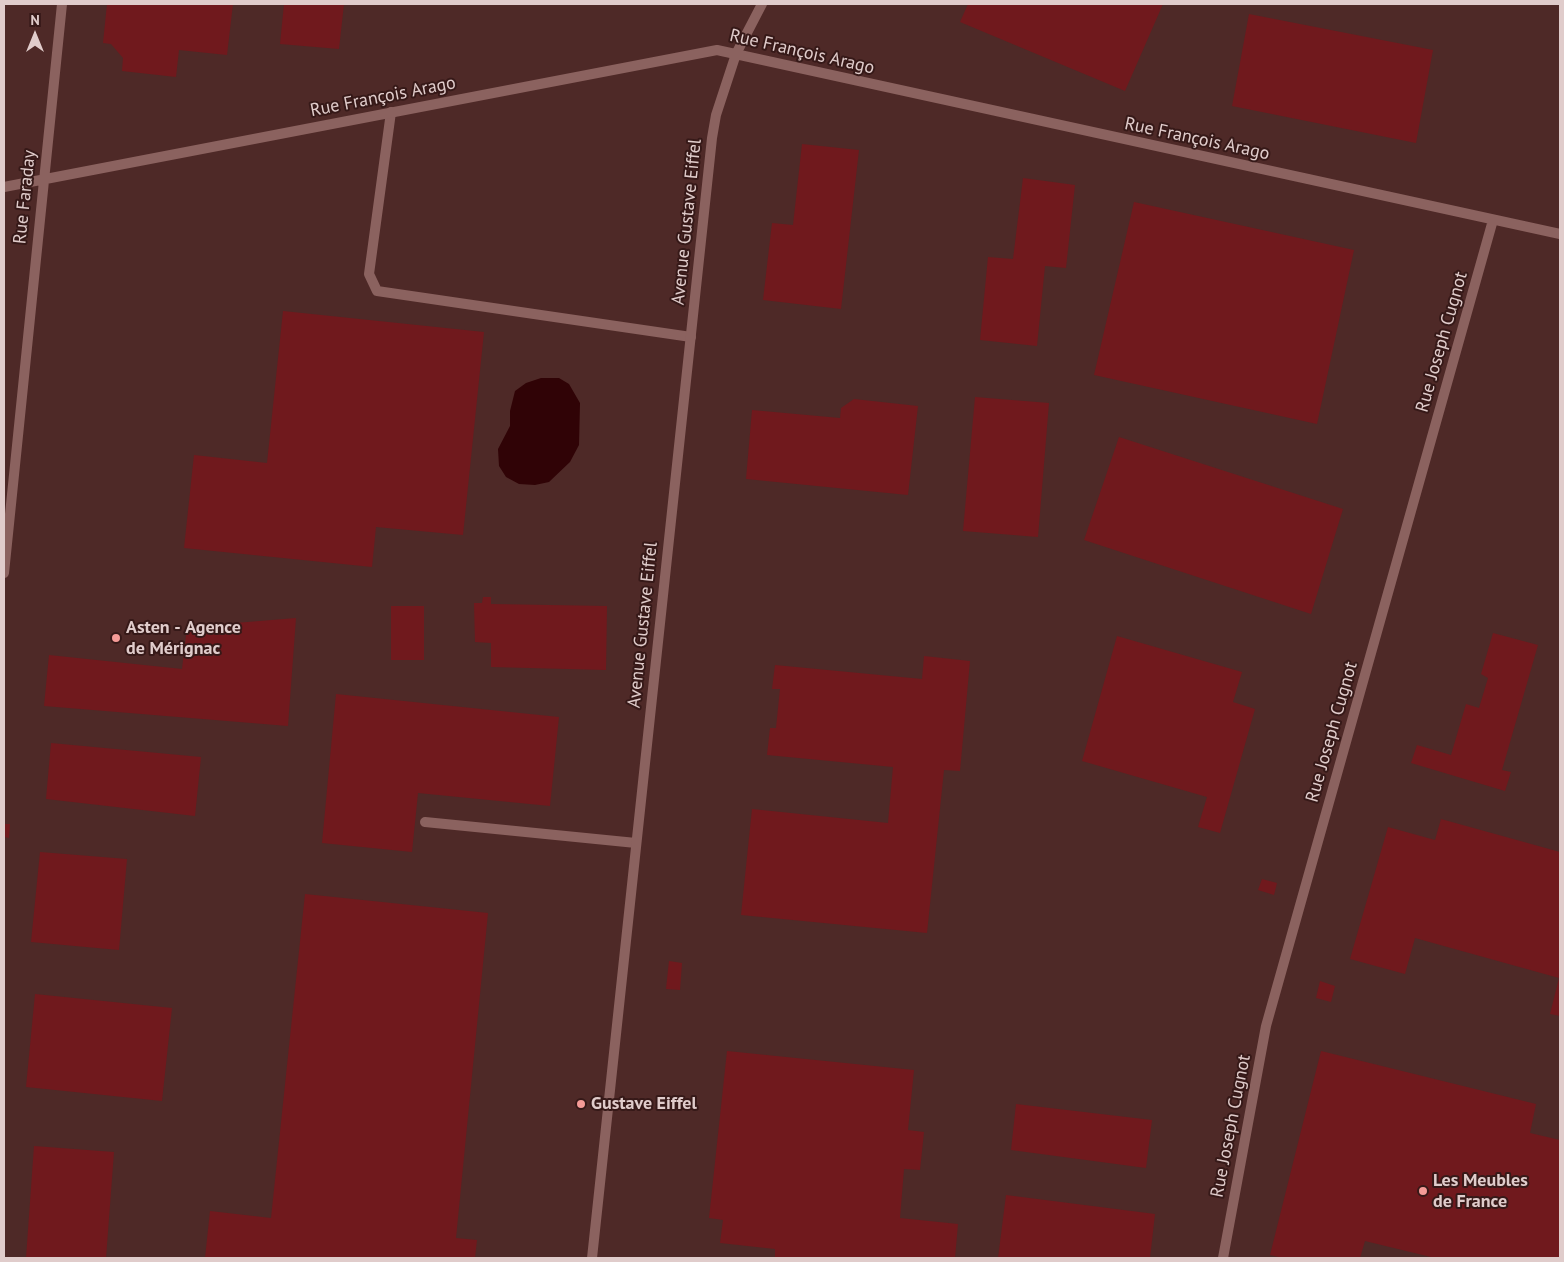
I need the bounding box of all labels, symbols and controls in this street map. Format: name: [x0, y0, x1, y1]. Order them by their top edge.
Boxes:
north arrow: [10, 10, 60, 60]
text: N: [30, 11, 40, 29]
street label: Rue François Arago: [728, 25, 876, 79]
street label: Rue François Arago: [308, 72, 458, 122]
street label: Rue François Arago: [1122, 113, 1272, 165]
street label: Avenue Gustave Eiffel: [668, 138, 706, 306]
street label: Rue Faraday: [9, 149, 41, 245]
street label: Rue Joseph Cugnot: [1412, 269, 1472, 415]
street label: Avenue Gustave Eiffel: [624, 541, 662, 709]
place label: Asten - Agence de Mérignac: [126, 617, 241, 660]
marker: Asten - Agence de Mérignac: [110, 632, 122, 644]
street label: Rue Joseph Cugnot: [1302, 659, 1362, 805]
street label: Rue Joseph Cugnot: [1207, 1053, 1255, 1199]
place label: Gustave Eiffel: [591, 1093, 697, 1115]
marker: Gustave Eiffel: [575, 1098, 587, 1110]
place label: Les Meubles de France: [1433, 1170, 1528, 1212]
marker: Les Meubles de France: [1417, 1185, 1429, 1197]

